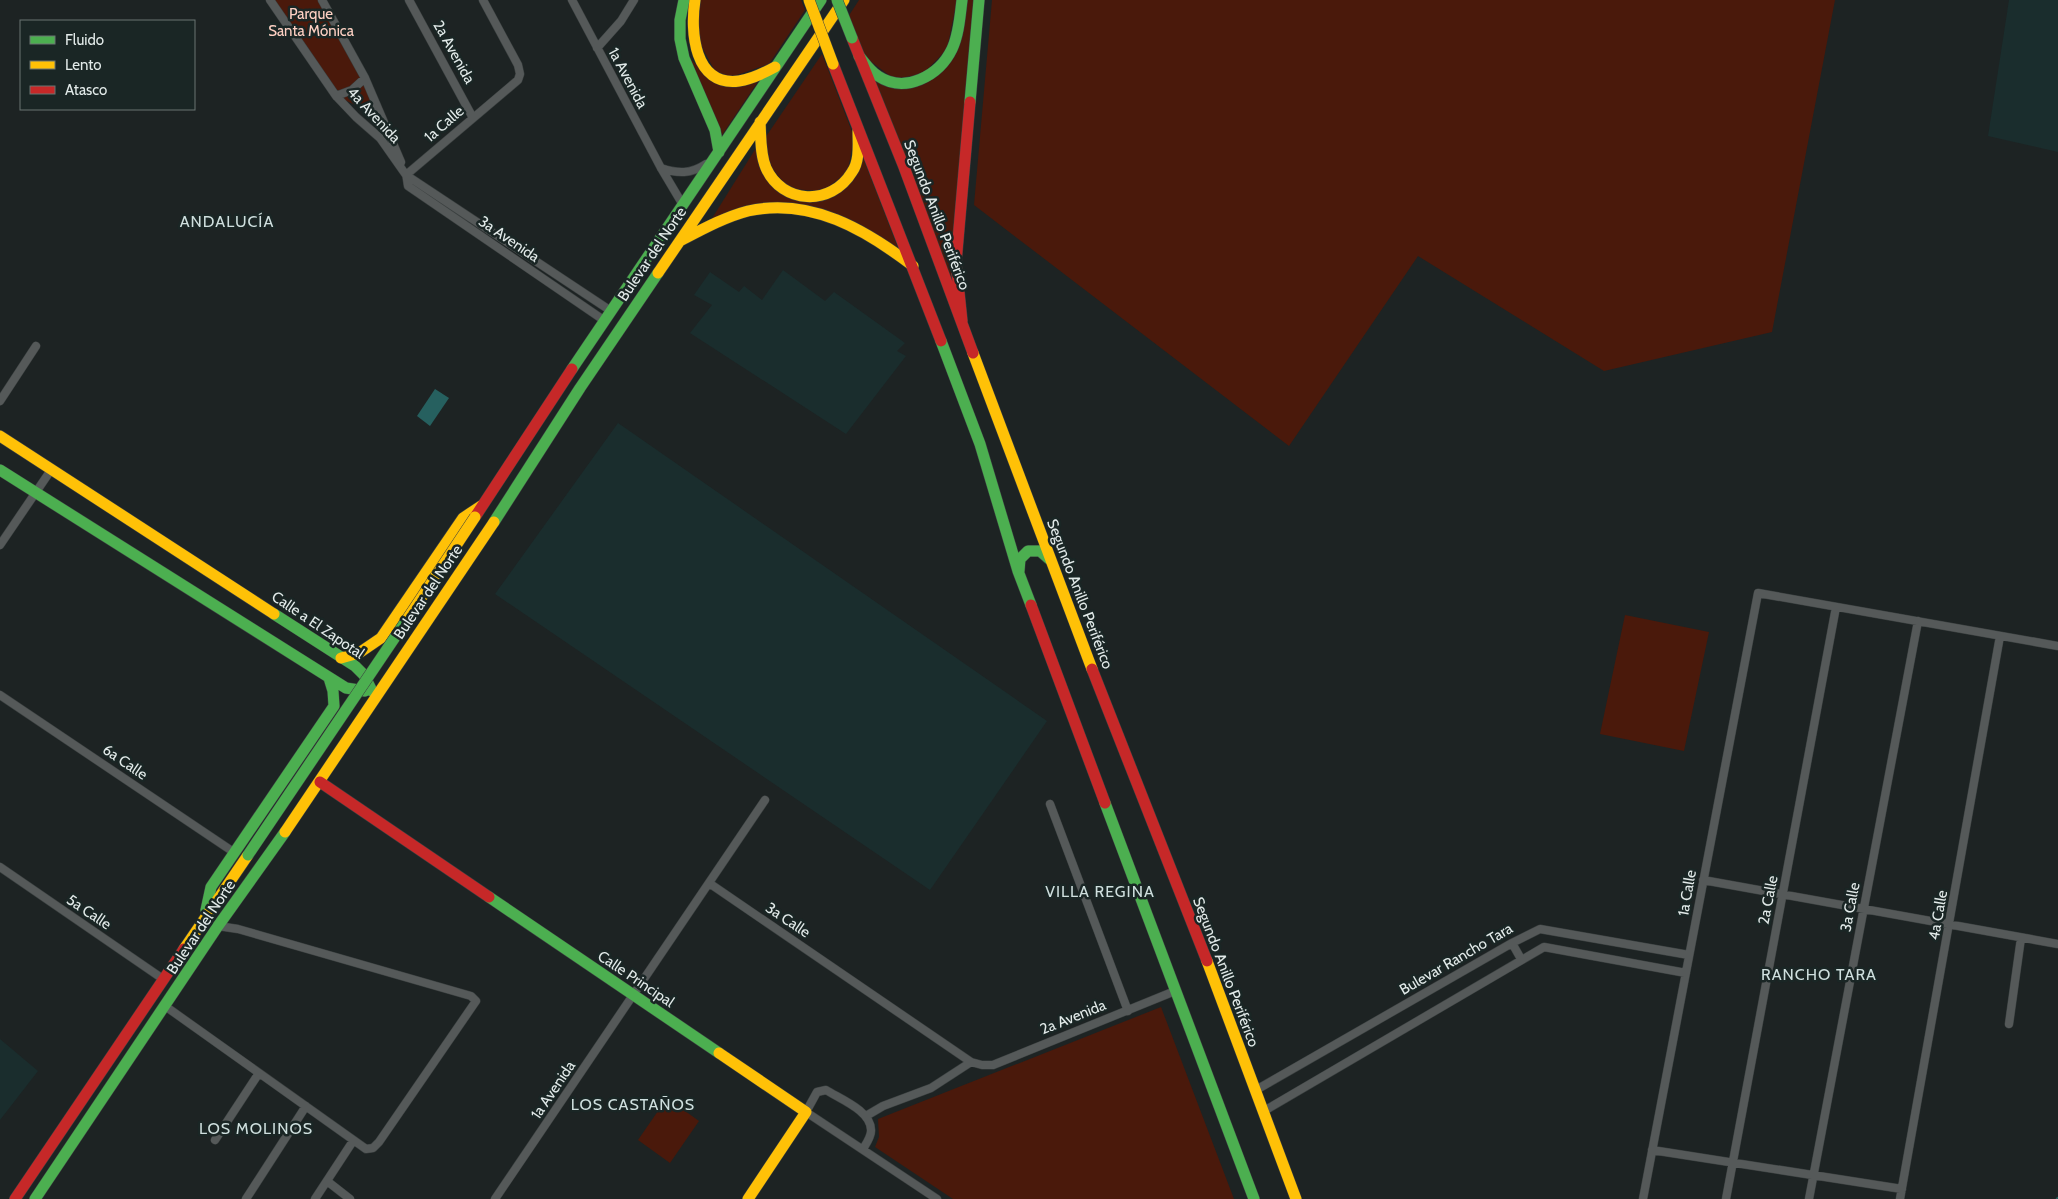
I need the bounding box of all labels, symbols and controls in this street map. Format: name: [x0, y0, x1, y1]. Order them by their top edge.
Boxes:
park label: Parque Santa Mónica: [268, 5, 355, 40]
street label: 2a Avenida: [429, 17, 479, 87]
legend: [20, 20, 195, 110]
text: Fluido: [65, 31, 104, 49]
street label: 1a Avenida: [605, 45, 652, 112]
text: Lento: [65, 56, 102, 74]
text: Atasco: [65, 81, 107, 99]
street label: 4a Avenida: [344, 83, 405, 147]
street label: 1a Calle: [421, 102, 468, 146]
street label: Segundo Anillo Periférico: [900, 138, 974, 292]
street label: Bulevar del Norte: [614, 203, 690, 304]
district label: ANDALUCÍA: [180, 212, 274, 231]
street label: 3a Avenida: [475, 212, 543, 266]
street label: Segundo Anillo Periférico: [1043, 517, 1117, 671]
street label: Bulevar del Norte: [390, 541, 466, 642]
street label: Calle a El Zapotal: [268, 587, 368, 663]
street label: 6a Calle: [99, 740, 151, 784]
street label: 1a Calle: [1674, 868, 1700, 918]
street label: 2a Calle: [1754, 874, 1782, 926]
street label: Bulevar del Norte: [163, 876, 239, 977]
street label: 3a Calle: [1836, 881, 1864, 933]
district label: VILLA REGINA: [1045, 882, 1155, 901]
street label: 4a Calle: [1925, 888, 1951, 941]
street label: 5a Calle: [63, 891, 115, 934]
street label: Segundo Anillo Periférico: [1189, 895, 1263, 1049]
street label: 3a Calle: [762, 899, 814, 942]
street label: Bulevar Rancho Tara: [1396, 919, 1516, 999]
street label: Calle Principal: [594, 947, 678, 1011]
district label: RANCHO TARA: [1761, 965, 1877, 984]
street label: 2a Avenida: [1038, 995, 1109, 1038]
street label: 1a Avenida: [527, 1057, 579, 1122]
district label: LOS CASTAÑOS: [571, 1095, 695, 1114]
district label: LOS MOLINOS: [199, 1119, 313, 1138]

